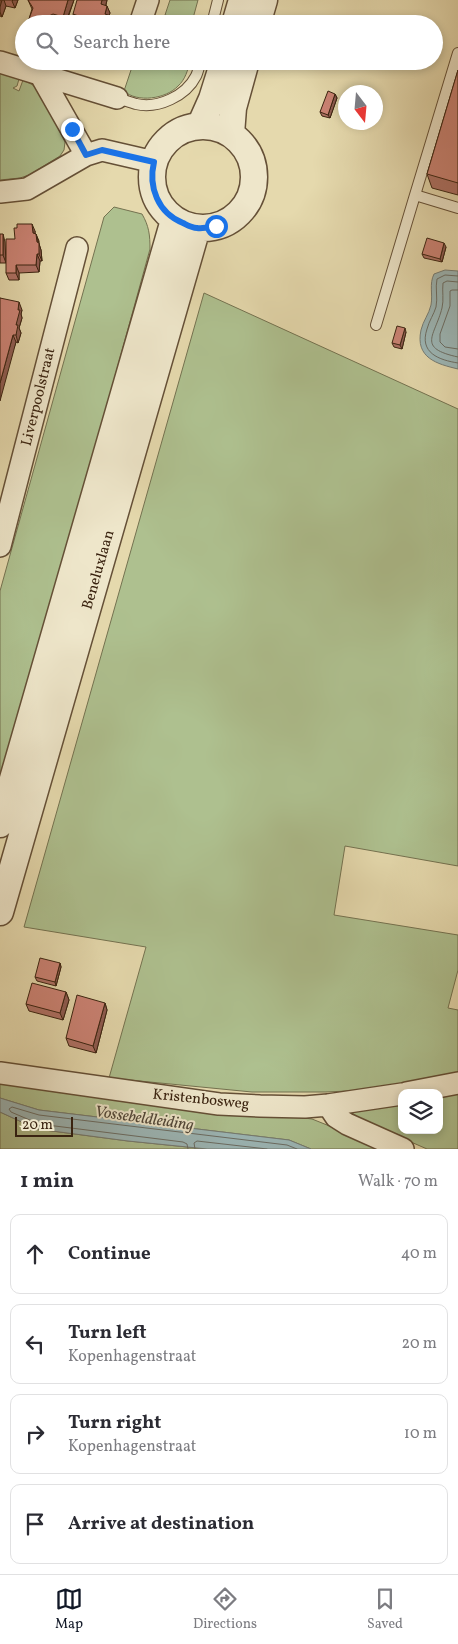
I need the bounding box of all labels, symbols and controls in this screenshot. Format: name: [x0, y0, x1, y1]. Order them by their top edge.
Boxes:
search box: [15, 15, 443, 70]
icon: search: [33, 29, 61, 57]
text: Search here: [73, 30, 170, 56]
north arrow: [338, 85, 383, 130]
route end: [61, 118, 84, 141]
route start: [205, 215, 228, 238]
street label: Liverpoolstraat: [17, 345, 61, 449]
street label: Beneluxlaan: [78, 528, 120, 612]
street label: Kristenbosweg: [152, 1084, 251, 1116]
map controls: [398, 1089, 443, 1134]
button: layers: [398, 1089, 443, 1134]
water label: Vossebeldleiding: [93, 1101, 195, 1137]
scale bar: [15, 1114, 72, 1137]
text: 20 m: [22, 1116, 53, 1135]
text: 1 min: [20, 1167, 74, 1196]
text: Walk · 70 m: [358, 1171, 438, 1193]
icon: ahead: [21, 1240, 49, 1268]
text: Continue: [68, 1241, 151, 1267]
text: 40 m: [401, 1243, 437, 1265]
text: Turn left: [68, 1320, 147, 1346]
icon: left: [21, 1330, 49, 1358]
text: 20 m: [402, 1333, 437, 1355]
text: Kopenhagenstraat: [68, 1346, 196, 1368]
text: Turn right: [68, 1410, 161, 1436]
icon: right: [21, 1420, 49, 1448]
text: 10 m: [404, 1423, 437, 1445]
text: Kopenhagenstraat: [68, 1436, 196, 1458]
icon: arrive: [21, 1510, 49, 1538]
text: Arrive at destination: [68, 1511, 254, 1537]
tab: Map: [55, 1585, 83, 1634]
tab: Directions: [193, 1585, 257, 1634]
tab: Saved: [367, 1585, 403, 1634]

